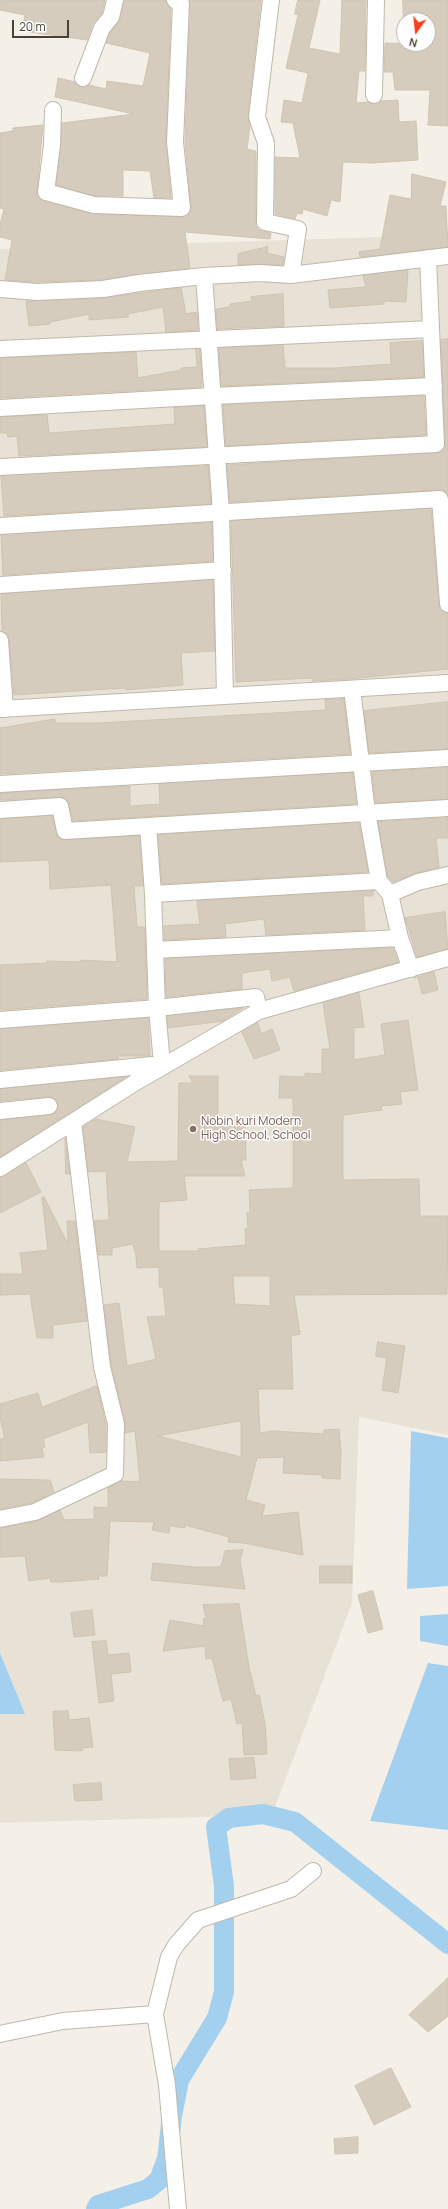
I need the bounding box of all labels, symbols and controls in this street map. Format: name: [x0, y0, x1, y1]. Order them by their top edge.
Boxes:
scale bar: [14, 12, 71, 38]
north arrow: [396, 12, 436, 52]
text: 20 m: [19, 18, 46, 35]
text: N: [407, 35, 419, 51]
place label: Nobin kuri Modern High School, School: [201, 1115, 311, 1143]
marker: Nobin kuri Modern High School, School: [188, 1124, 198, 1134]

